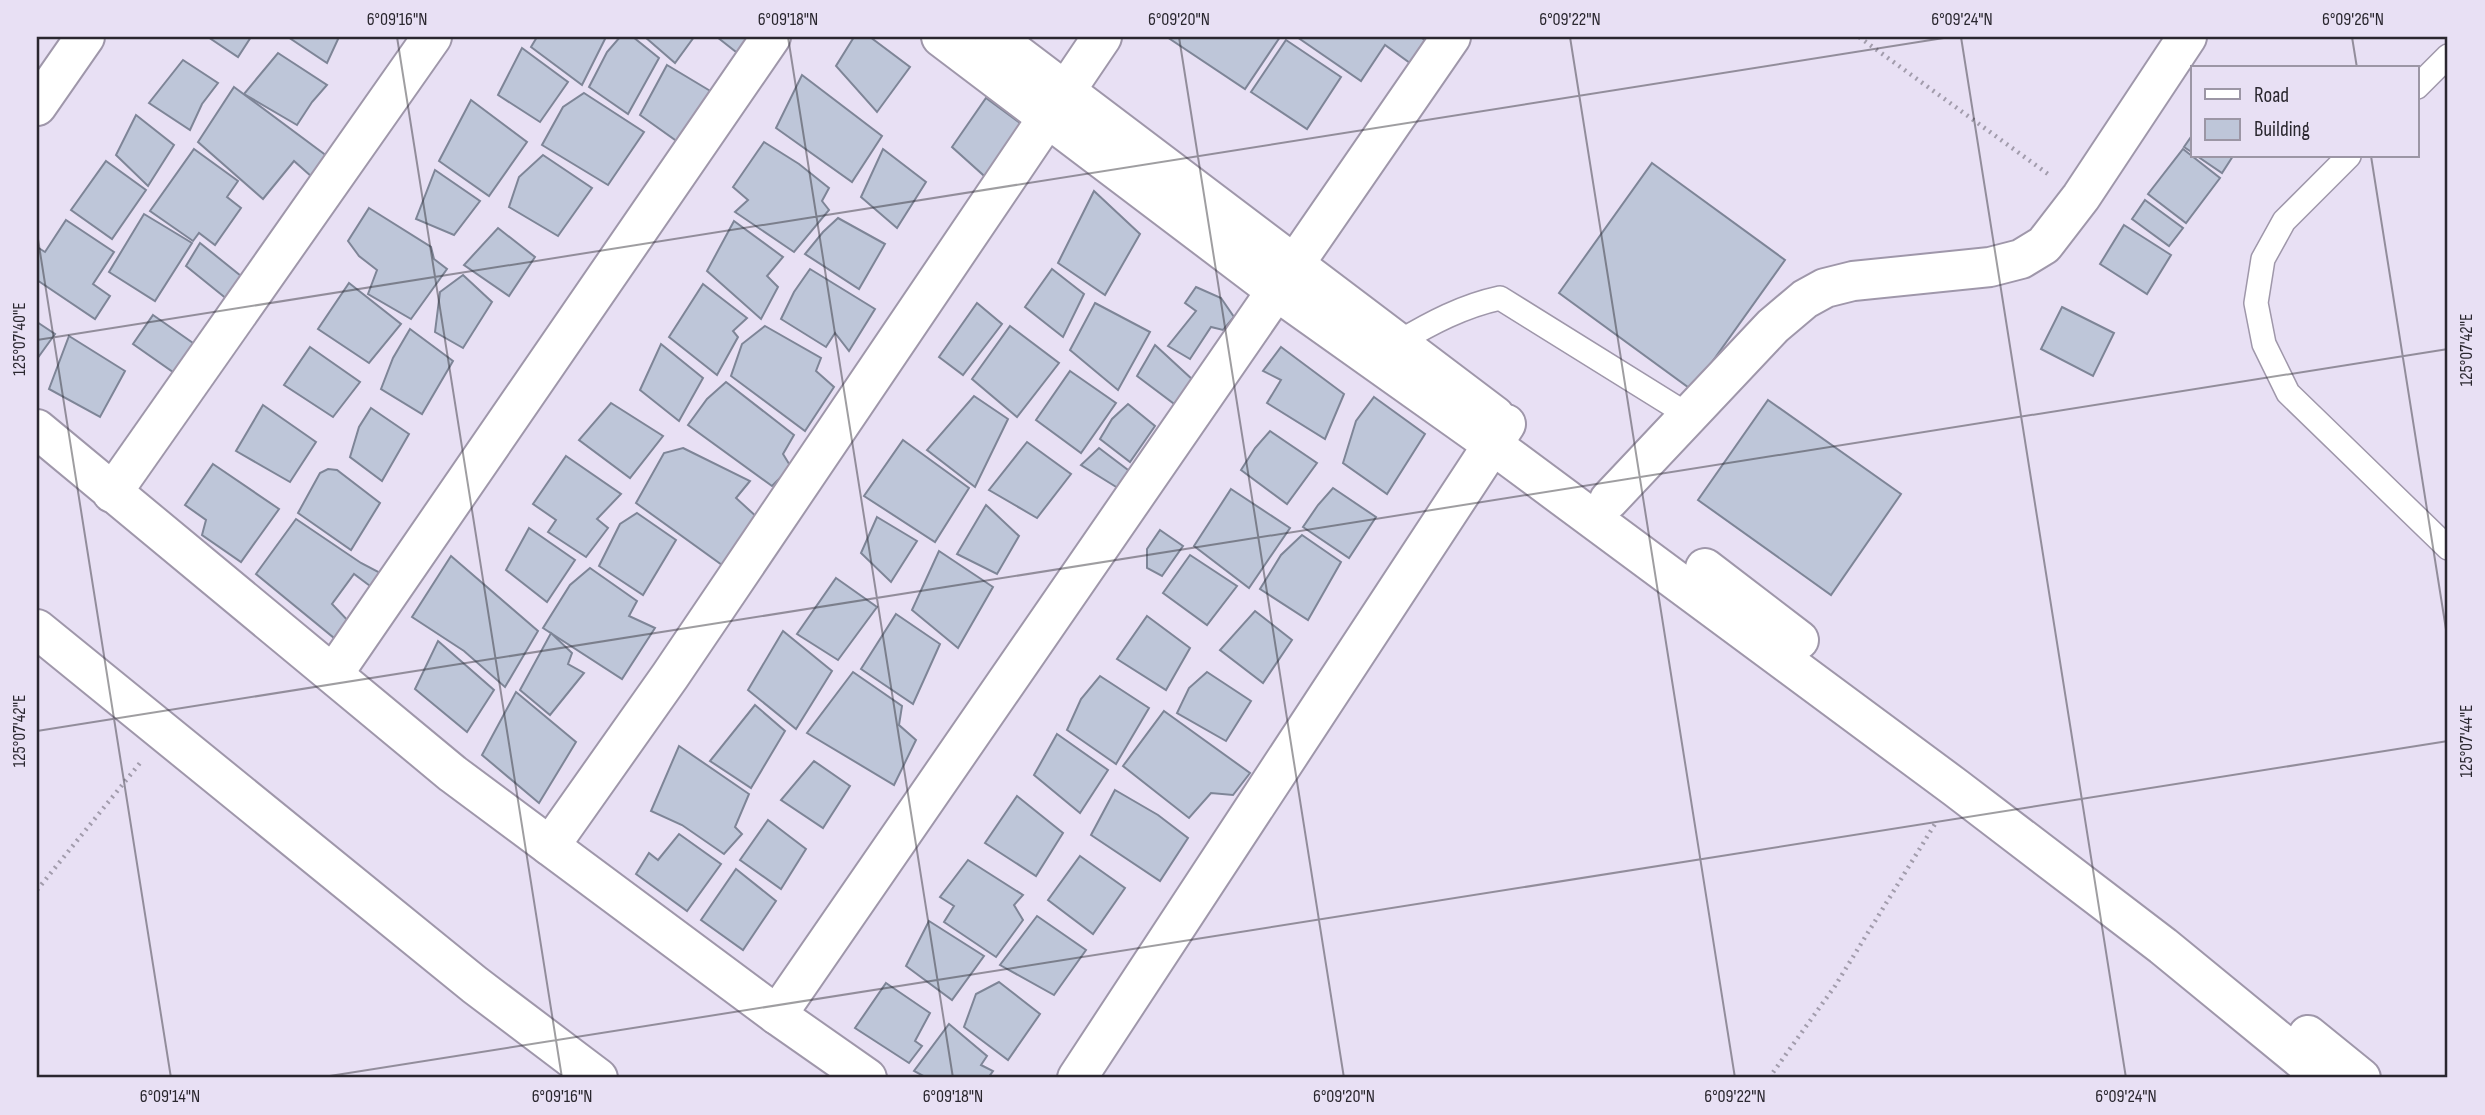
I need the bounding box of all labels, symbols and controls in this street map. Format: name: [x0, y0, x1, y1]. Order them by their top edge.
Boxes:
text: 6°09'16"N: [367, 9, 427, 30]
text: 6°09'18"N: [758, 9, 818, 30]
text: 6°09'20"N: [1148, 9, 1210, 30]
text: 6°09'22"N: [1539, 9, 1601, 30]
text: 6°09'24"N: [1931, 9, 1993, 30]
text: 6°09'26"N: [2322, 9, 2384, 30]
legend: [2191, 66, 2418, 158]
text: Road: [2254, 83, 2289, 108]
text: Building: [2254, 117, 2310, 142]
text: 125°07'40"E: [9, 302, 30, 376]
text: 125°07'42"E: [2456, 314, 2477, 386]
text: 125°07'42"E: [9, 695, 30, 767]
text: 125°07'44"E: [2456, 705, 2477, 777]
text: 6°09'14"N: [140, 1086, 200, 1107]
text: 6°09'16"N: [532, 1086, 592, 1107]
text: 6°09'18"N: [923, 1086, 983, 1107]
text: 6°09'20"N: [1313, 1086, 1375, 1107]
text: 6°09'22"N: [1704, 1086, 1766, 1107]
text: 6°09'24"N: [2095, 1086, 2157, 1107]

